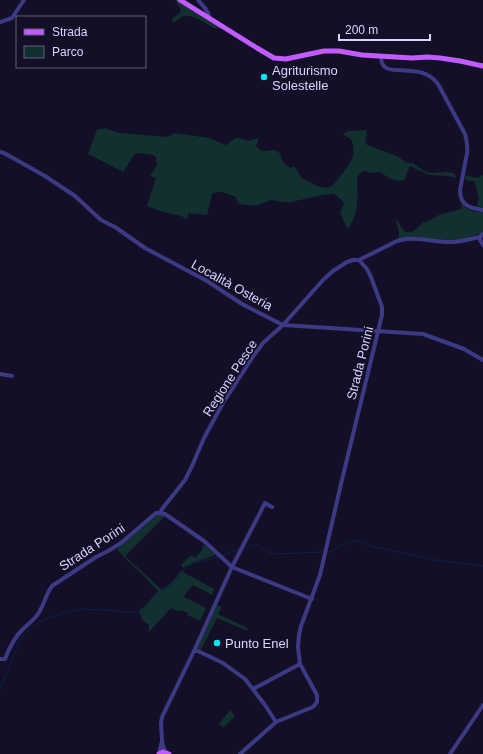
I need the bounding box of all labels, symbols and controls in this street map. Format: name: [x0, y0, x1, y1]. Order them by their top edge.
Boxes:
legend: [16, 16, 146, 68]
scale bar: [339, 16, 430, 42]
text: 200 m: [345, 23, 378, 37]
text: Strada: [52, 25, 88, 39]
text: Parco: [52, 45, 84, 59]
place label: Agriturismo Solestelle: [272, 63, 338, 93]
marker: Agriturismo Solestelle: [259, 72, 269, 82]
street label: Località Osteria: [189, 257, 276, 314]
street label: Strada Porini: [344, 325, 376, 401]
street label: Regione Pesce: [200, 337, 260, 419]
street label: Strada Porini: [56, 520, 128, 574]
place label: Punto Enel: [225, 636, 289, 651]
marker: Punto Enel: [212, 638, 222, 648]

